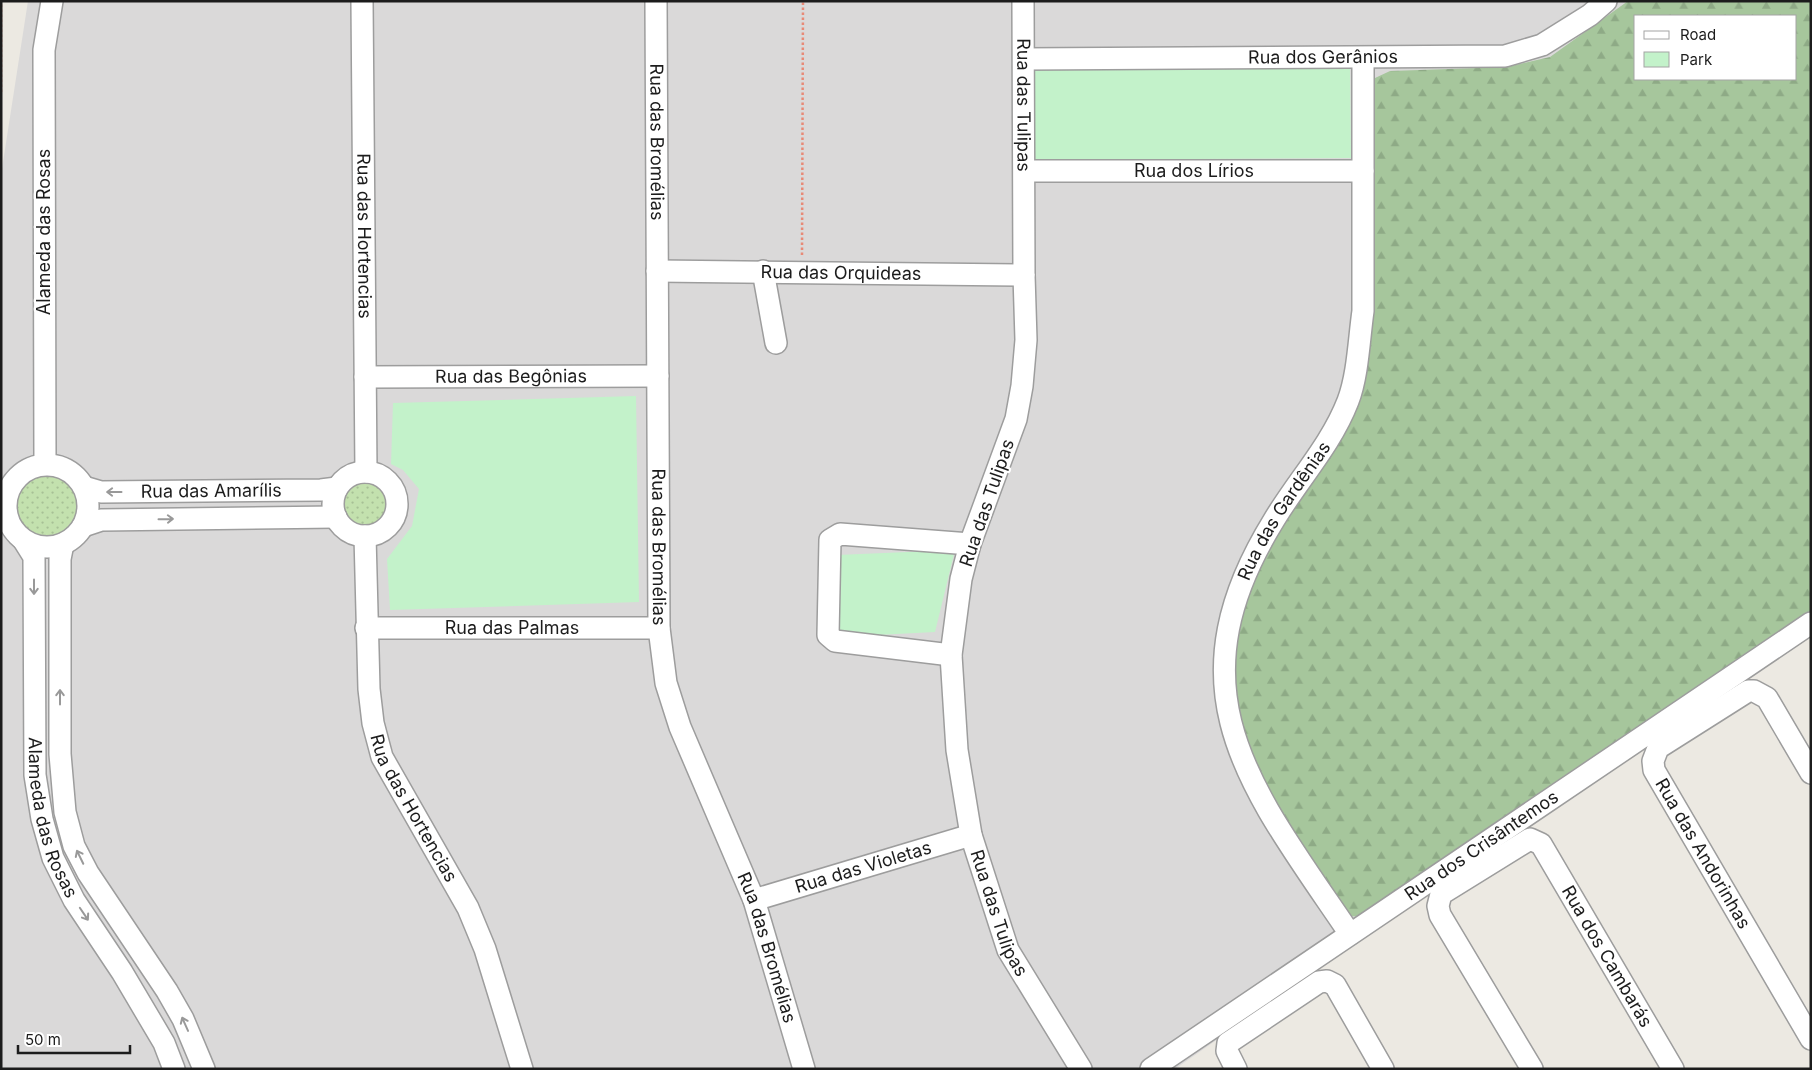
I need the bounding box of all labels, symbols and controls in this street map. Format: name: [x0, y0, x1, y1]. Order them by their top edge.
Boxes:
legend: [1634, 15, 1797, 80]
text: Road: [1680, 25, 1716, 44]
street label: Rua das Tulipas: [1013, 38, 1035, 172]
street label: Rua dos Gerânios: [1248, 46, 1398, 68]
text: Park: [1680, 50, 1713, 69]
street label: Rua das Bromélias: [646, 64, 668, 220]
street label: Alameda das Rosas: [33, 149, 54, 315]
street label: Rua das Hortencias: [353, 153, 376, 319]
street label: Rua dos Lírios: [1134, 160, 1254, 181]
street label: Rua das Orquideas: [761, 261, 921, 284]
street label: Rua das Begônias: [435, 365, 587, 387]
street label: Rua das Tulipas: [955, 436, 1018, 569]
street label: Rua das Gardênias: [1233, 437, 1334, 583]
street label: Rua das Bromélias: [648, 469, 670, 625]
street label: Rua das Amarílis: [141, 479, 282, 502]
one-way arrow: [106, 487, 122, 497]
one-way arrow: [157, 514, 173, 524]
one-way arrow: [29, 578, 39, 595]
street label: Rua das Palmas: [445, 617, 579, 638]
one-way arrow: [55, 690, 65, 706]
street label: Rua das Hortencias: [366, 732, 462, 886]
street label: Alameda das Rosas: [25, 737, 82, 901]
street label: Rua das Andorinhas: [1651, 774, 1755, 932]
street label: Rua dos Crisântemos: [1400, 786, 1562, 905]
street label: Rua das Violetas: [792, 836, 934, 897]
street label: Rua das Tulipas: [966, 847, 1033, 980]
one-way arrow: [75, 850, 84, 865]
street label: Rua das Bromélias: [733, 869, 801, 1025]
street label: Rua dos Cambarás: [1558, 882, 1657, 1031]
one-way arrow: [79, 907, 89, 921]
one-way arrow: [180, 1017, 190, 1032]
scale bar: [18, 1022, 130, 1054]
text: 50 m: [25, 1030, 61, 1049]

